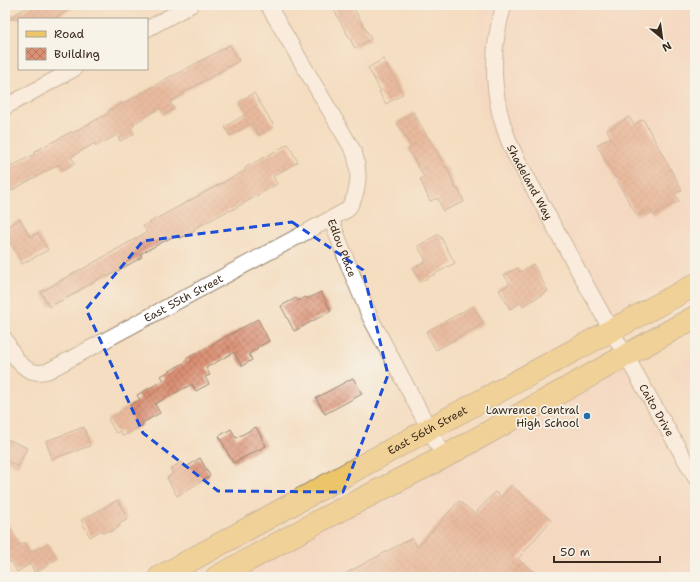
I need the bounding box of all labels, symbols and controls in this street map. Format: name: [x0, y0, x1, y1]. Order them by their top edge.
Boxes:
legend: [18, 18, 148, 70]
north arrow: [642, 18, 682, 58]
text: Road: [54, 26, 85, 42]
text: N: [659, 38, 674, 55]
text: Building: [54, 46, 100, 62]
street label: Shadeland Way: [504, 142, 556, 222]
street label: Edlou Place: [324, 217, 360, 279]
street label: East 55th Street: [141, 271, 226, 326]
street label: Caito Drive: [636, 381, 678, 439]
street label: East 56th Street: [385, 402, 470, 458]
place label: Lawrence Central High School: [486, 403, 580, 431]
marker: Lawrence Central High School: [582, 411, 592, 421]
scale bar: [554, 538, 660, 564]
text: 50 m: [560, 544, 590, 560]

